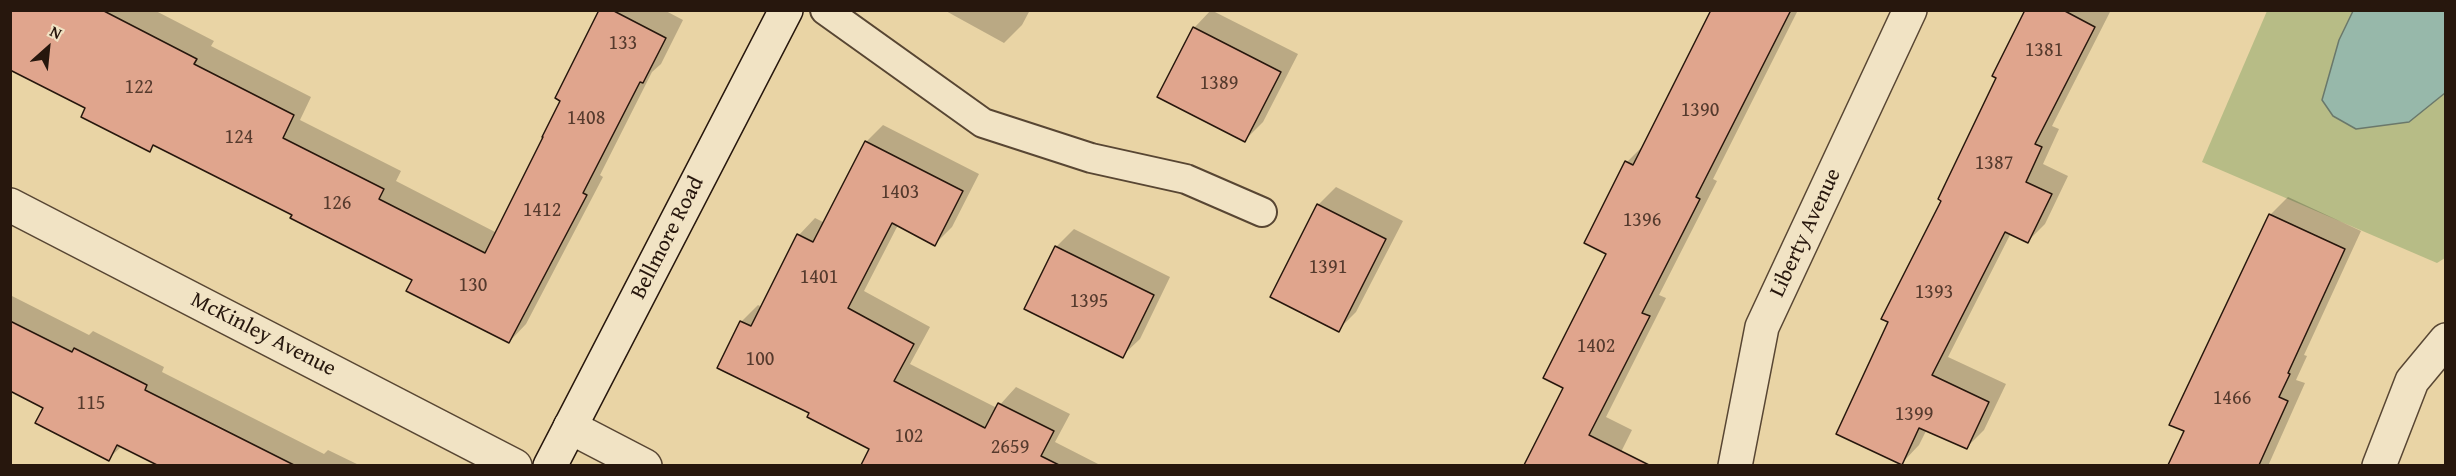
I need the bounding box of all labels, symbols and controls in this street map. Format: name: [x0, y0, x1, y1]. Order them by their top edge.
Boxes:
north arrow: [18, 18, 78, 78]
text: N: [46, 19, 66, 45]
house number: 133: [609, 32, 637, 56]
house number: 1381: [2025, 39, 2063, 63]
house number: 1389: [1200, 72, 1238, 96]
house number: 122: [125, 76, 153, 100]
house number: 1390: [1681, 99, 1719, 123]
house number: 1408: [567, 107, 605, 131]
house number: 124: [225, 126, 253, 150]
house number: 1387: [1975, 152, 2013, 176]
street label: Liberty Avenue: [1765, 165, 1847, 301]
street label: Bellmore Road: [626, 172, 710, 304]
house number: 1403: [881, 181, 919, 205]
house number: 126: [323, 192, 351, 216]
house number: 1412: [523, 199, 561, 223]
house number: 1396: [1623, 209, 1661, 233]
house number: 1391: [1309, 256, 1347, 280]
house number: 1401: [800, 266, 838, 290]
house number: 130: [459, 274, 487, 298]
house number: 1393: [1915, 281, 1953, 305]
street label: McKinley Avenue: [186, 287, 340, 383]
house number: 1395: [1070, 290, 1108, 314]
house number: 1402: [1577, 335, 1615, 359]
house number: 100: [746, 348, 774, 372]
house number: 1466: [2213, 387, 2251, 411]
house number: 115: [77, 392, 105, 416]
house number: 1399: [1895, 403, 1933, 427]
house number: 102: [895, 425, 923, 449]
house number: 2659: [991, 436, 1029, 460]

